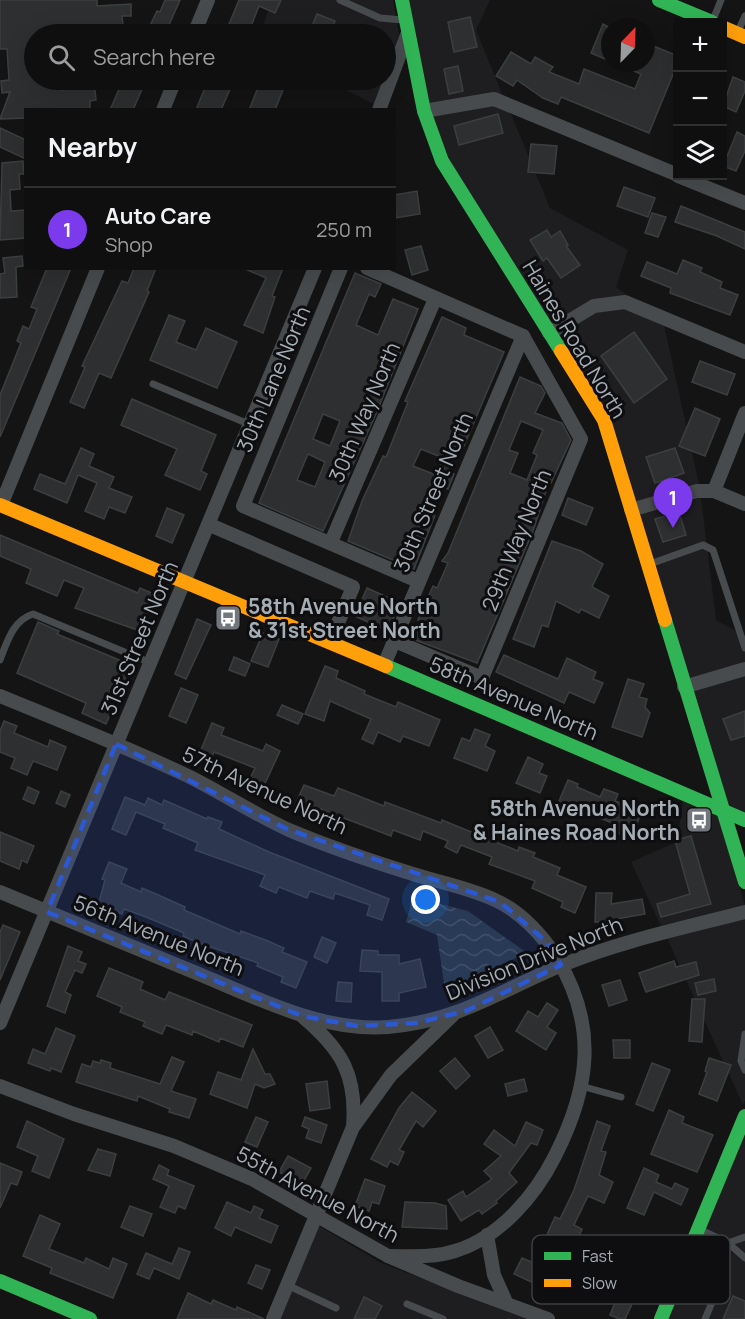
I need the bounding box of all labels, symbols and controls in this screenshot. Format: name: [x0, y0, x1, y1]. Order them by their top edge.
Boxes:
north arrow: [601, 18, 655, 72]
map controls: [673, 18, 727, 180]
button: +: [673, 18, 727, 72]
search box: [24, 24, 396, 90]
icon: search: [45, 41, 78, 74]
text: Search here: [93, 42, 215, 72]
button: −: [673, 72, 727, 126]
button: layers: [673, 126, 727, 180]
text: Nearby: [48, 129, 137, 165]
text: Auto Care: [105, 201, 211, 231]
text: 1: [63, 216, 72, 243]
text: 250 m: [316, 216, 372, 243]
text: Shop: [105, 231, 153, 258]
street label: Haines Road North: [517, 255, 633, 423]
street label: 30th Lane North: [230, 302, 316, 456]
street label: 30th Way North: [322, 338, 406, 486]
street label: 30th Street North: [387, 408, 479, 576]
street label: 29th Way North: [475, 465, 557, 615]
pin: 1: [654, 478, 692, 528]
street label: 31st Street North: [94, 557, 184, 719]
place label: 58th Avenue North & 31st Street North: [248, 592, 441, 644]
bus stop icon: 58th Avenue North & 31st Street North: [213, 603, 243, 633]
street label: 58th Avenue North: [425, 650, 603, 746]
street label: 57th Avenue North: [178, 739, 352, 841]
place label: 58th Avenue North & Haines Road North: [473, 794, 680, 846]
bus stop icon: 58th Avenue North & Haines Road North: [684, 805, 714, 835]
your location: [411, 885, 440, 914]
street label: 56th Avenue North: [70, 888, 248, 982]
street label: Division Drive North: [442, 910, 626, 1006]
street label: 55th Avenue North: [232, 1139, 404, 1249]
legend: [532, 1235, 730, 1304]
text: Fast: [582, 1245, 613, 1267]
text: Slow: [582, 1272, 617, 1294]

